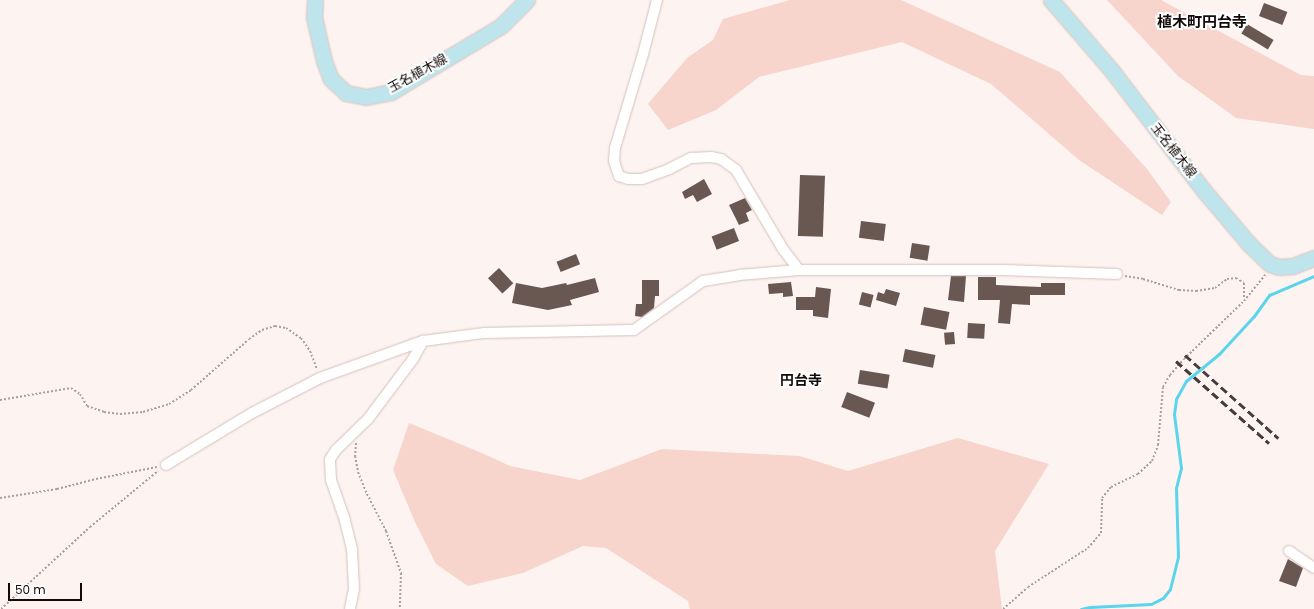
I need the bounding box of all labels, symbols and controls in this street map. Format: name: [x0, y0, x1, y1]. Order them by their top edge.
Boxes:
district label: 植木町円台寺: [1157, 13, 1247, 31]
street label: 玉名植木線: [386, 51, 450, 97]
street label: 玉名植木線: [1147, 121, 1199, 181]
district label: 円台寺: [780, 372, 822, 388]
scale bar: [10, 575, 84, 601]
text: 50 m: [15, 581, 46, 598]

